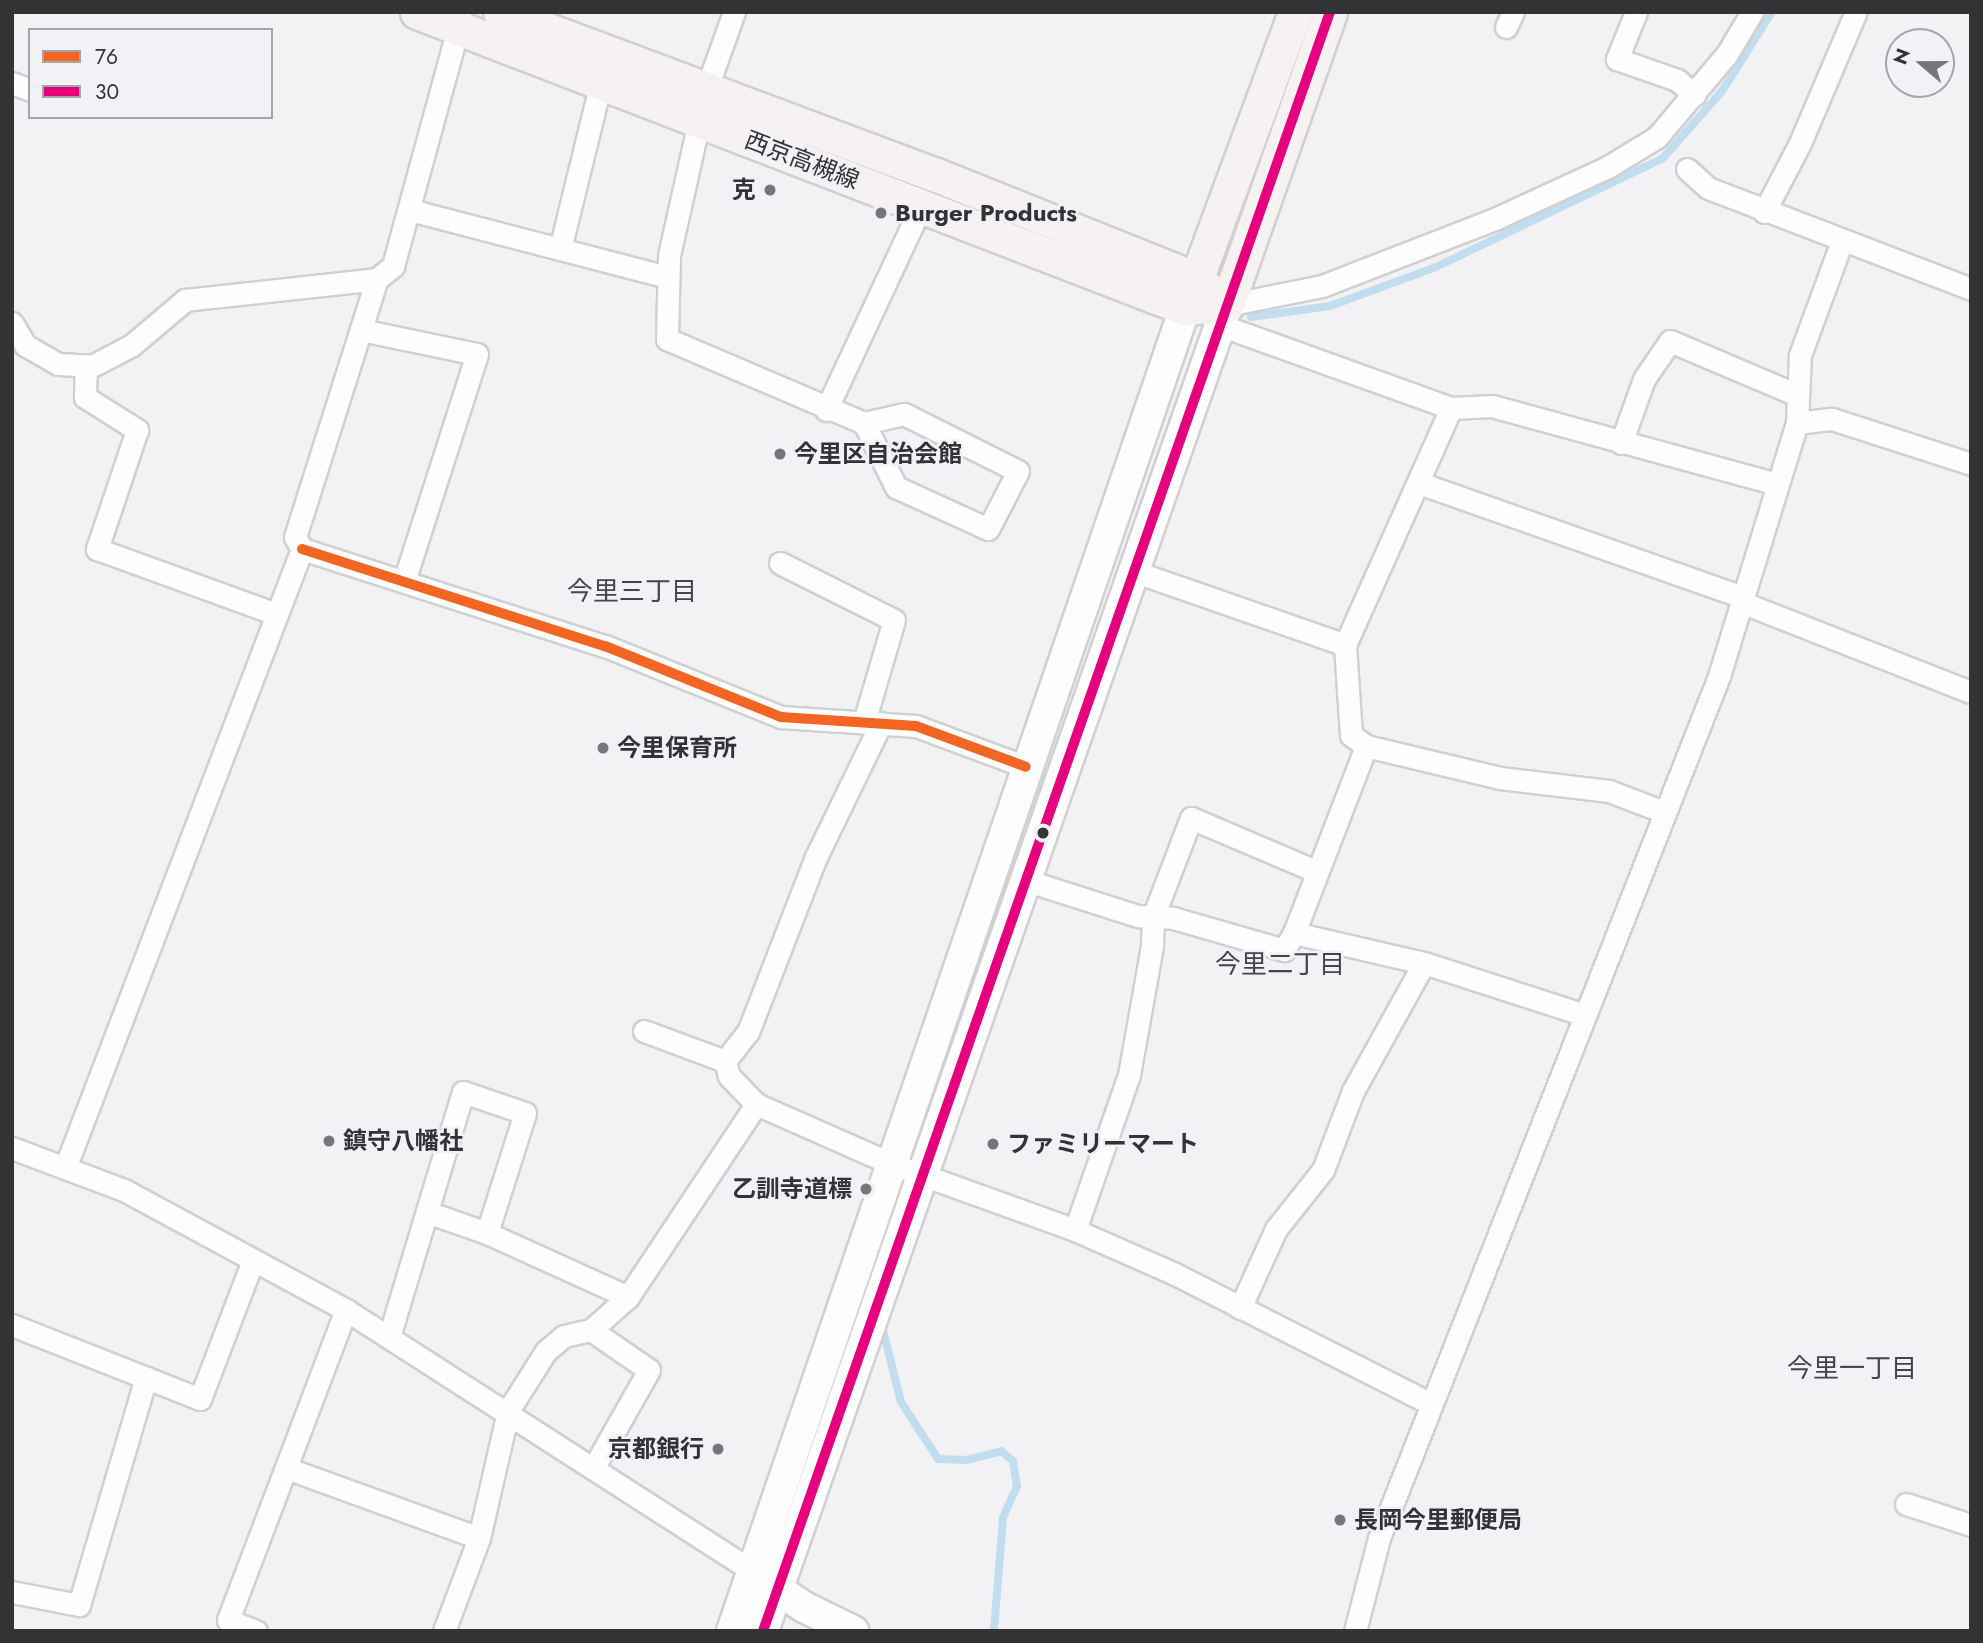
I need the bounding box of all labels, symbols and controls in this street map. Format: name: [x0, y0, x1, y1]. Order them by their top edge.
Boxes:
legend: [28, 28, 273, 119]
north arrow: [1885, 28, 1955, 98]
text: 76: [95, 42, 118, 72]
text: N: [1886, 45, 1917, 68]
text: 30: [95, 77, 119, 107]
street label: 西京高槻線: [741, 125, 863, 195]
place label: 克: [732, 176, 756, 204]
marker: 克: [762, 182, 778, 198]
place label: Burger Products: [895, 199, 1077, 227]
marker: Burger Products: [873, 205, 889, 221]
place label: 今里区自治会館: [794, 440, 962, 468]
marker: 今里区自治会館: [772, 446, 788, 462]
district label: 今里三丁目: [567, 576, 697, 608]
place label: 今里保育所: [617, 734, 737, 762]
marker: 今里保育所: [595, 740, 611, 756]
unlabelled marker: [1036, 826, 1050, 840]
district label: 今里二丁目: [1215, 949, 1345, 981]
place label: 鎮守八幡社: [343, 1127, 463, 1155]
place label: ファミリーマート: [1007, 1130, 1199, 1158]
marker: 鎮守八幡社: [321, 1133, 337, 1149]
marker: ファミリーマート: [985, 1136, 1001, 1152]
place label: 乙訓寺道標: [732, 1175, 852, 1203]
marker: 乙訓寺道標: [858, 1181, 874, 1197]
district label: 今里一丁目: [1787, 1353, 1917, 1385]
place label: 京都銀行: [608, 1435, 704, 1463]
marker: 京都銀行: [710, 1441, 726, 1457]
place label: 長岡今里郵便局: [1354, 1506, 1522, 1534]
marker: 長岡今里郵便局: [1332, 1512, 1348, 1528]

